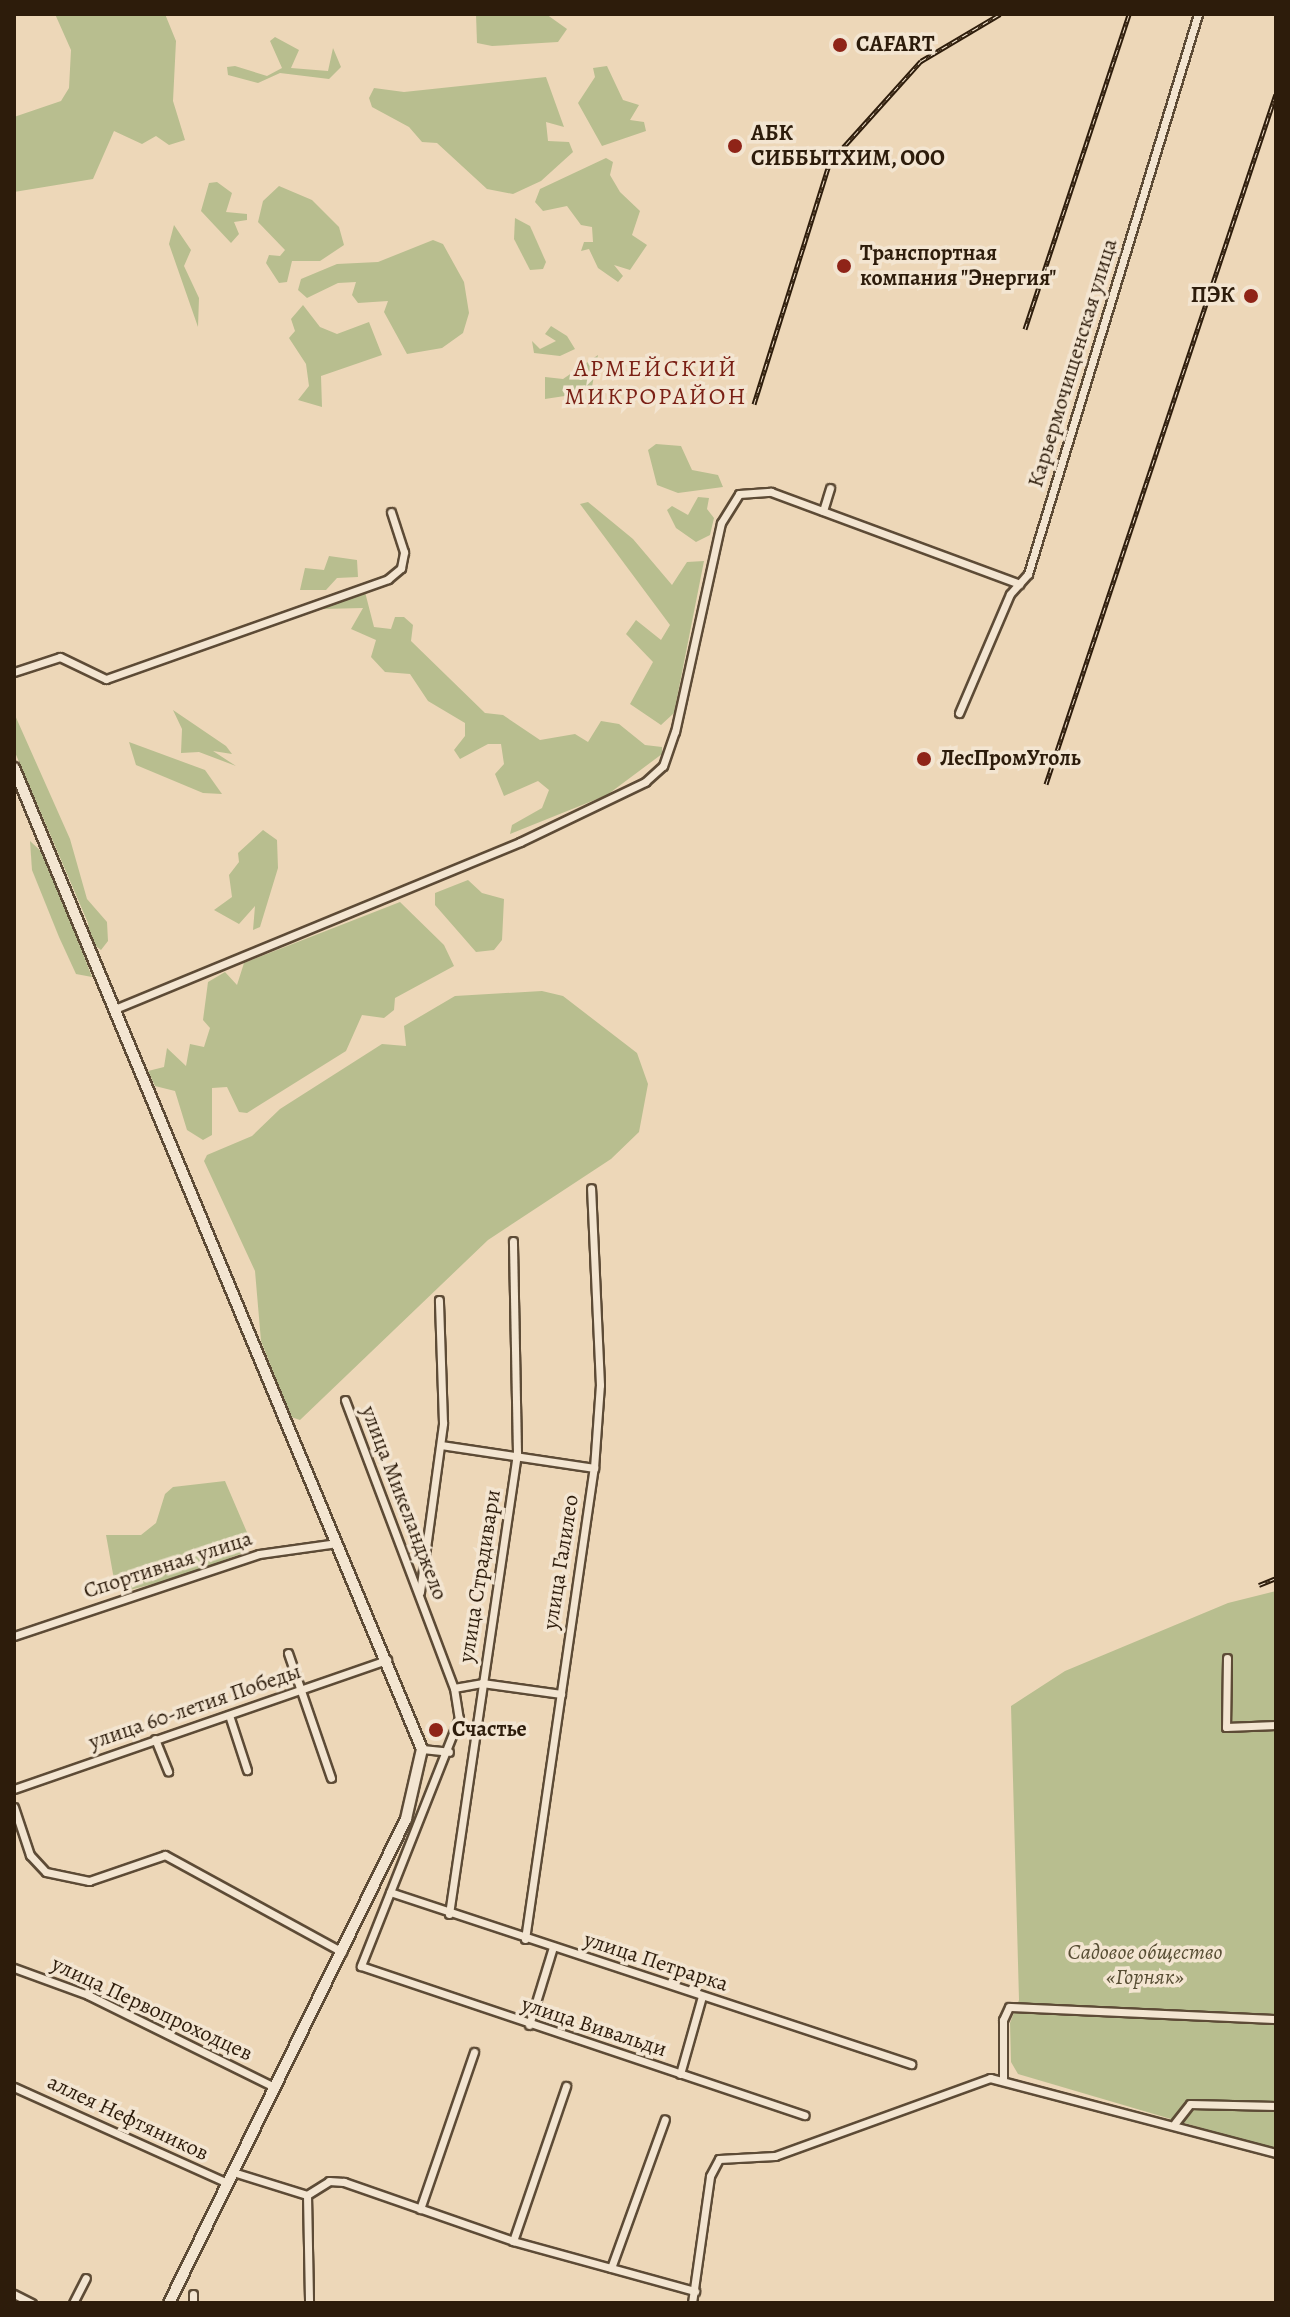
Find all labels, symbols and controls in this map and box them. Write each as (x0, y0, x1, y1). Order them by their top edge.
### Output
place label: CAFART (856, 32, 934, 58)
marker: CAFART (831, 36, 849, 54)
place label: АБК СИББЫТХИМ, ООО (751, 120, 945, 172)
marker: АБК СИББЫТХИМ, ООО (726, 137, 744, 155)
street label: Карьермочищенская улица (1023, 235, 1123, 491)
place label: Транспортная компания "Энергия" (860, 240, 1057, 292)
marker: Транспортная компания "Энергия" (835, 257, 853, 275)
place label: ПЭК (1191, 283, 1235, 309)
marker: ПЭК (1242, 287, 1260, 305)
district label: АРМЕЙСКИЙ МИКРОРАЙОН (565, 355, 747, 411)
place label: ЛесПромУголь (940, 746, 1081, 772)
marker: ЛесПромУголь (915, 750, 933, 768)
street label: улица Микеланджело (355, 1402, 453, 1604)
street label: улица Страдивари (453, 1488, 507, 1664)
street label: улица Галилео (537, 1493, 585, 1631)
street label: Спортивная улица (80, 1525, 256, 1605)
street label: улица 60-летия Победы (85, 1658, 305, 1756)
place label: Счастье (452, 1717, 527, 1743)
marker: Счастье (427, 1721, 445, 1739)
street label: улица Петрарка (581, 1926, 731, 1998)
park label: Садовое общество «Горняк» (1068, 1939, 1222, 1990)
street label: улица Первопроходцев (47, 1951, 257, 2067)
street label: улица Вивальди (518, 1991, 670, 2063)
street label: аллея Нефтяников (43, 2069, 213, 2167)

